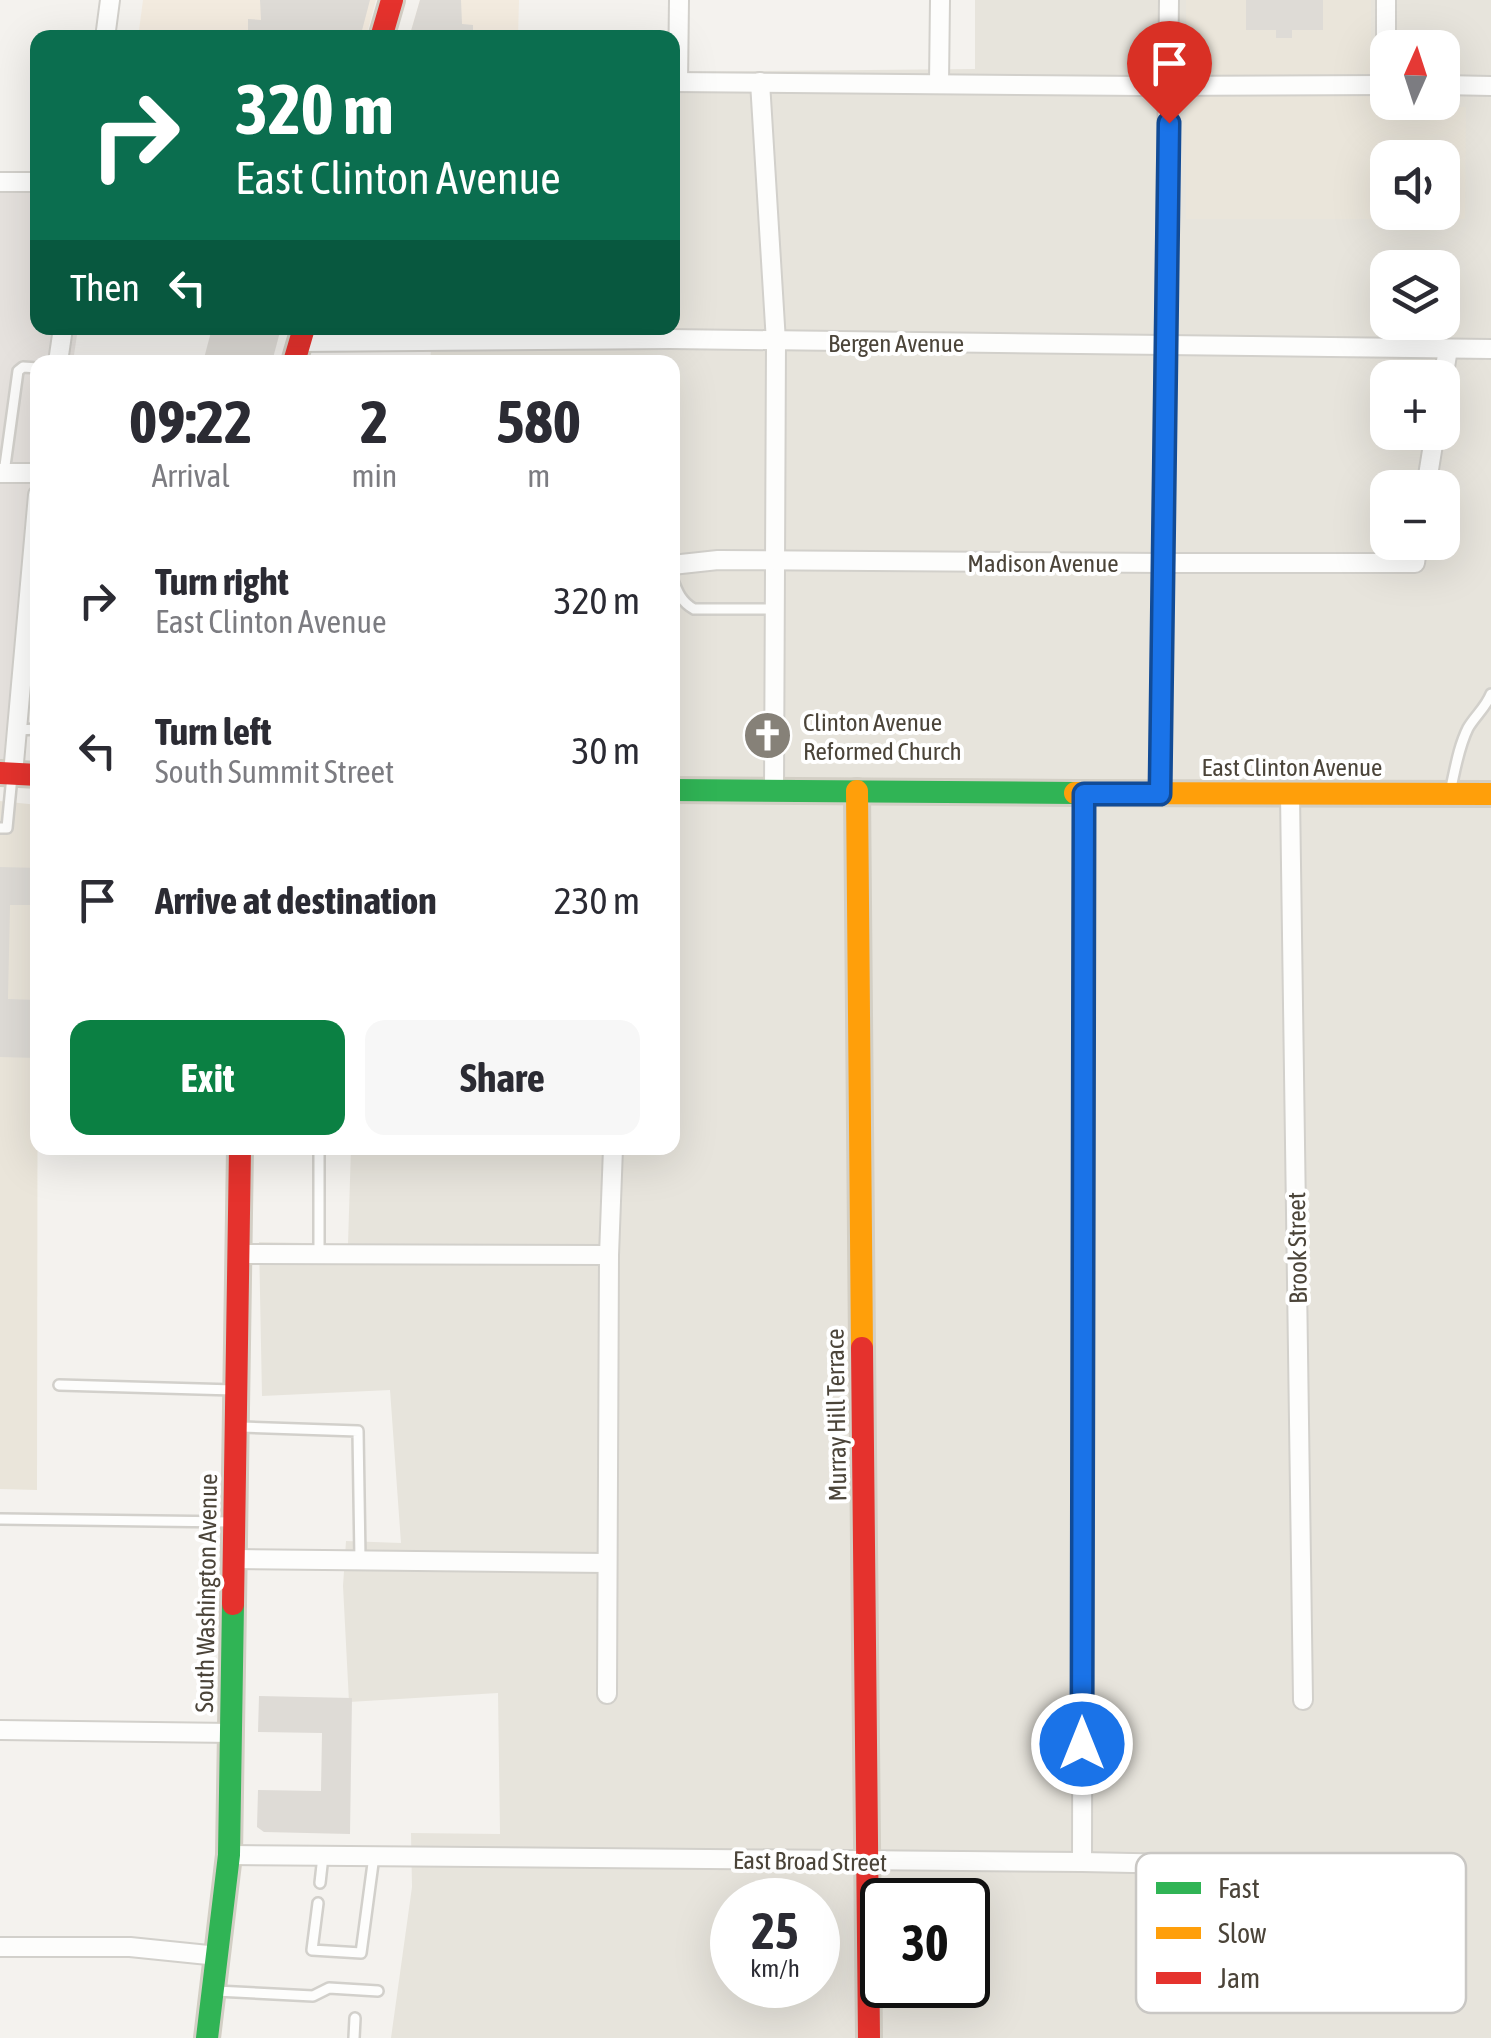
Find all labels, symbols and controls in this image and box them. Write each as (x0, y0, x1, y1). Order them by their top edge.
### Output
pin (1127, 21, 1212, 124)
north arrow (1370, 30, 1460, 120)
map controls (1370, 30, 1460, 560)
icon: arrive (1142, 36, 1197, 91)
text: 320 m (235, 69, 394, 149)
icon: right (70, 70, 200, 200)
button: sound (1370, 140, 1460, 230)
text: East Clinton Avenue (235, 152, 561, 204)
button: layers (1370, 250, 1460, 340)
icon: left (160, 260, 215, 315)
text: Then (70, 266, 140, 309)
street label: Bergen Avenue (828, 329, 964, 357)
button: + (1370, 360, 1460, 450)
text: 09:22 (129, 387, 252, 456)
text: 2 (360, 387, 389, 456)
text: 580 (496, 387, 581, 456)
text: Arrival (152, 457, 230, 494)
text: min (351, 457, 397, 494)
text: m (527, 457, 550, 494)
button: − (1370, 470, 1460, 560)
street label: Madison Avenue (967, 549, 1119, 577)
text: Turn right (155, 560, 289, 603)
icon: right (70, 573, 125, 628)
text: 320 m (554, 579, 640, 622)
text: East Clinton Avenue (155, 603, 387, 640)
place label: Clinton Avenue Reformed Church (803, 708, 962, 765)
text: Turn left (155, 710, 271, 753)
church icon: Clinton Avenue Reformed Church (742, 710, 794, 762)
icon: left (70, 723, 125, 778)
text: 30 m (572, 729, 640, 772)
text: South Summit Street (155, 753, 394, 790)
street label: East Clinton Avenue (1202, 753, 1382, 781)
icon: arrive (70, 873, 125, 928)
text: Arrive at destination (155, 879, 437, 922)
text: 230 m (554, 879, 640, 922)
button: Exit (70, 1020, 345, 1135)
button: Share (365, 1020, 640, 1135)
street label: Brook Street (1282, 1192, 1312, 1304)
street label: Murray Hill Terrace (820, 1328, 852, 1502)
street label: South Washington Avenue (190, 1473, 222, 1713)
position arrow (1030, 1692, 1134, 1796)
street label: East Broad Street (733, 1846, 887, 1876)
legend (1136, 1853, 1466, 2013)
text: Fast (1218, 1872, 1260, 1904)
speed limit sign: 30 (860, 1878, 990, 2008)
text: 25 (751, 1902, 798, 1960)
text: Slow (1218, 1917, 1267, 1949)
text: km/h (750, 1954, 800, 1982)
text: Jam (1218, 1962, 1260, 1994)

